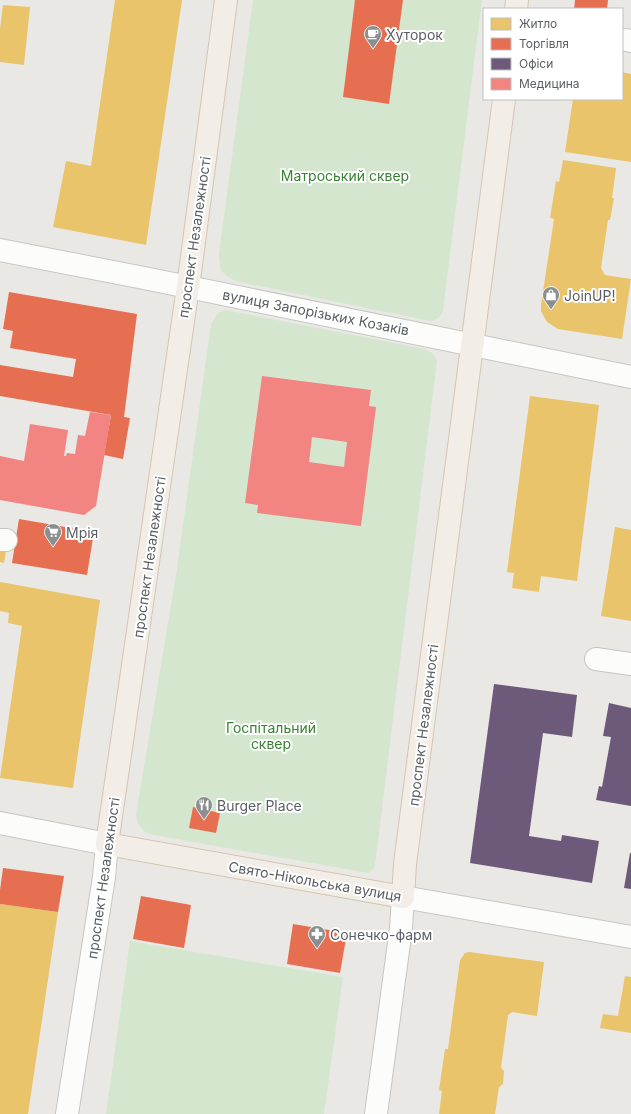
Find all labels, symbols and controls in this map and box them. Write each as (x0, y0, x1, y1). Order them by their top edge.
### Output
legend (483, 8, 623, 100)
text: Житло (519, 16, 557, 31)
cafe icon: Хуторок (363, 24, 383, 49)
place label: Хуторок (386, 26, 443, 43)
text: Торгівля (519, 36, 569, 51)
text: Офіси (519, 56, 553, 71)
text: Медицина (519, 76, 580, 91)
street label: проспект Незалежності (174, 155, 214, 319)
park label: Матроський сквер (281, 167, 409, 184)
shop icon: JoinUP! (541, 285, 561, 310)
street label: вулиця Запорізьких Козаків (221, 286, 411, 338)
place label: JoinUP! (564, 287, 615, 304)
street label: проспект Незалежності (129, 475, 169, 639)
supermarket icon: Мрія (43, 522, 63, 547)
place label: Мрія (66, 524, 98, 541)
street label: проспект Незалежності (405, 643, 441, 807)
park label: Госпітальний сквер (226, 719, 316, 752)
restaurant icon: Burger Place (194, 795, 214, 820)
street label: проспект Незалежності (83, 796, 123, 960)
place label: Burger Place (217, 797, 302, 814)
street label: Свято-Нікольська вулиця (227, 857, 403, 905)
pharmacy icon: Сонечко-фарм (307, 924, 327, 949)
place label: Сонечко-фарм (330, 926, 432, 943)

